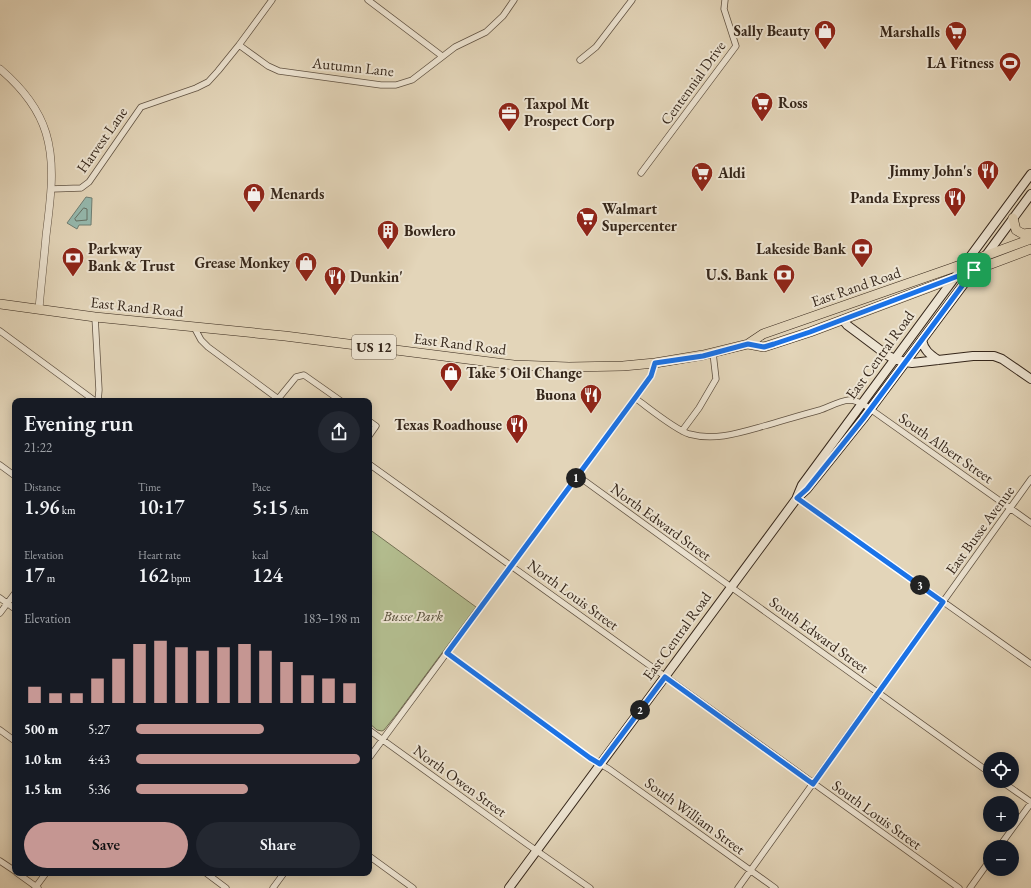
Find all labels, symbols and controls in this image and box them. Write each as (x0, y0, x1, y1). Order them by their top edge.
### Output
shop icon: Sally Beauty (812, 18, 838, 51)
supermarket icon: Marshalls (943, 19, 969, 52)
place label: Sally Beauty (734, 21, 811, 40)
place label: Marshalls (879, 22, 940, 41)
street label: Centennial Drive (656, 37, 729, 128)
sports icon: LA Fitness (997, 50, 1023, 83)
street label: Autumn Lane (310, 53, 395, 80)
place label: LA Fitness (927, 53, 994, 72)
supermarket icon: Ross (749, 90, 775, 123)
place label: Ross (778, 93, 808, 112)
place label: Taxpol Mt Prospect Corp (524, 94, 615, 130)
office icon: Taxpol Mt Prospect Corp (496, 100, 522, 133)
street label: Harvest Lane (72, 103, 131, 176)
restaurant icon: Jimmy John's (975, 158, 1001, 191)
supermarket icon: Aldi (689, 160, 715, 193)
place label: Jimmy John's (887, 161, 972, 180)
place label: Aldi (717, 163, 746, 182)
shop icon: Menards (241, 181, 267, 214)
place label: Menards (270, 184, 325, 203)
restaurant icon: Panda Express (942, 185, 968, 218)
place label: Panda Express (850, 188, 940, 207)
place label: Walmart Supercenter (602, 199, 678, 235)
supermarket icon: Walmart Supercenter (574, 205, 600, 238)
building icon: Bowlero (375, 218, 401, 251)
place label: Bowlero (404, 221, 456, 240)
bank icon: Lakeside Bank (849, 236, 875, 269)
place label: Parkway Bank & Trust (88, 239, 175, 275)
place label: Lakeside Bank (756, 239, 847, 258)
bank icon: Parkway Bank & Trust (60, 245, 86, 278)
shop icon: Grease Monkey (293, 250, 319, 283)
place label: Grease Monkey (194, 253, 291, 272)
pin (957, 253, 991, 287)
icon: arrive (963, 259, 985, 281)
bank icon: U.S. Bank (771, 262, 797, 295)
street label: East Rand Road (809, 262, 903, 311)
restaurant icon: Dunkin' (322, 264, 348, 297)
place label: U.S. Bank (706, 265, 769, 284)
place label: Dunkin' (350, 267, 403, 286)
street label: East Rand Road (90, 292, 185, 321)
street label: East Central Road (841, 306, 918, 403)
street label: East Rand Road (413, 328, 508, 359)
road number: US 12 (352, 335, 396, 359)
shop icon: Take 5 Oil Change (438, 360, 464, 393)
place label: Take 5 Oil Change (466, 363, 582, 382)
restaurant icon: Buona (578, 382, 604, 415)
place label: Buona (536, 385, 576, 404)
street label: South Albert Street (895, 408, 997, 487)
text: Evening run (24, 409, 133, 438)
button: share (318, 411, 360, 453)
restaurant icon: Texas Roadhouse (504, 412, 530, 445)
place label: Texas Roadhouse (394, 415, 502, 434)
text: 21:22 (24, 439, 52, 456)
pin: 1 (566, 468, 586, 488)
text: 1 (573, 471, 579, 485)
street label: North Edward Street (607, 479, 716, 565)
text: Distance (24, 480, 61, 494)
text: Time (138, 480, 161, 494)
text: Pace (252, 480, 270, 494)
street label: East Busse Avenue (941, 482, 1018, 578)
text: 1.96 (24, 494, 60, 520)
text: 10:17 (138, 494, 184, 520)
text: 5:15 (252, 494, 288, 520)
text: km (60, 503, 76, 517)
text: /km (288, 503, 309, 517)
text: Elevation (24, 548, 64, 562)
text: Heart rate (138, 548, 181, 562)
text: kcal (252, 548, 269, 562)
street label: North Louis Street (524, 555, 623, 634)
text: 17 (24, 562, 45, 588)
text: 162 (138, 562, 169, 588)
text: 124 (252, 562, 283, 588)
text: m (45, 571, 55, 585)
text: bpm (169, 571, 191, 585)
pin: 3 (910, 575, 930, 595)
text: 3 (917, 578, 923, 592)
street label: East Central Road (638, 587, 715, 684)
street label: South Edward Street (766, 592, 873, 677)
park label: Busse Park (382, 606, 443, 625)
text: Elevation (24, 610, 71, 627)
text: 183–198 m (303, 610, 360, 627)
pin: 2 (630, 700, 650, 720)
text: 2 (637, 703, 643, 717)
text: 500 m (24, 721, 58, 738)
text: 5:27 (88, 721, 110, 738)
street label: North Owen Street (410, 740, 511, 821)
text: 1.0 km (24, 751, 62, 768)
text: 4:43 (88, 751, 110, 768)
map controls (983, 752, 1019, 876)
button: locate (983, 752, 1019, 788)
street label: South William Street (641, 773, 749, 859)
street label: South Louis Street (829, 776, 926, 854)
text: 1.5 km (24, 781, 62, 798)
text: 5:36 (88, 781, 110, 798)
button: + (983, 796, 1019, 832)
button: Save (24, 822, 188, 868)
button: Share (196, 822, 360, 868)
button: − (983, 840, 1019, 876)

